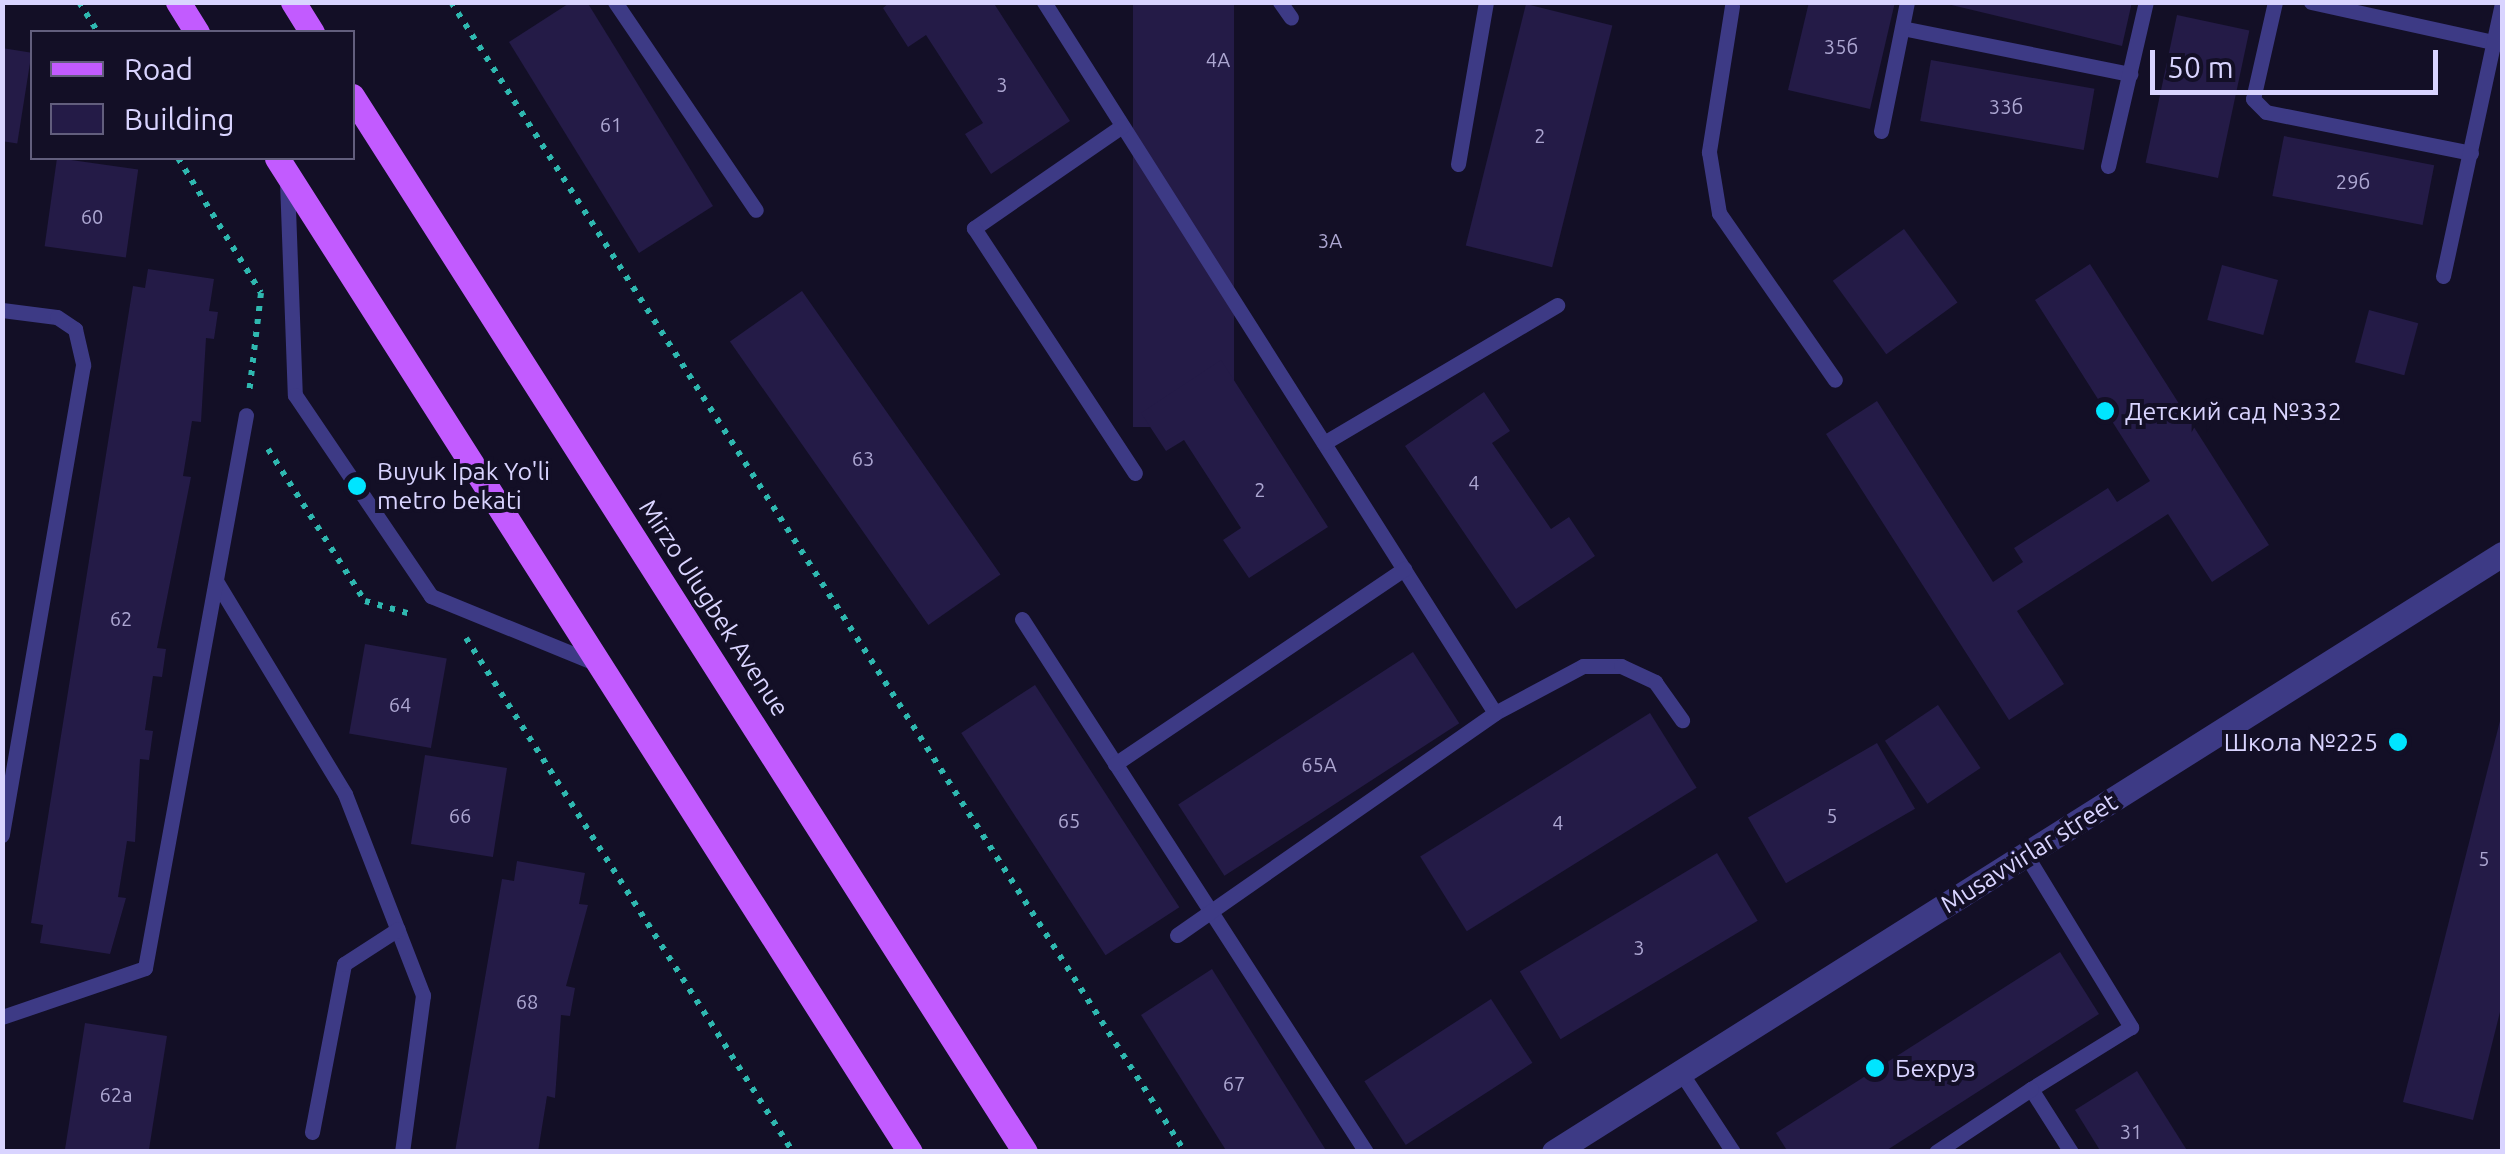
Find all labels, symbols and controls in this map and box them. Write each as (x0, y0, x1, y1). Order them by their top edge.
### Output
legend (30, 30, 355, 160)
scale bar (2155, 30, 2442, 92)
house number: 35б (1824, 34, 1858, 58)
house number: 4А (1206, 47, 1230, 71)
text: 50 m (2167, 50, 2234, 84)
text: Road (124, 52, 193, 86)
house number: 3 (996, 72, 1008, 96)
house number: 33б (1989, 94, 2023, 118)
text: Building (124, 102, 235, 136)
house number: 61 (600, 112, 622, 136)
house number: 2 (1534, 123, 1546, 147)
house number: 29б (2336, 169, 2370, 193)
house number: 60 (81, 204, 103, 228)
house number: 3А (1318, 228, 1342, 252)
place label: Детский сад №332 (2125, 396, 2342, 426)
marker: Детский сад №332 (2094, 400, 2116, 422)
house number: 63 (852, 446, 874, 470)
place label: Buyuk Ipak Yo'li metro bekati (377, 457, 550, 516)
house number: 4 (1468, 470, 1480, 494)
marker: Buyuk Ipak Yo'li metro bekati (346, 475, 368, 497)
house number: 2 (1254, 477, 1266, 501)
street label: Mirzo Ulugbek Avenue (633, 494, 795, 722)
house number: 62 (110, 606, 132, 630)
house number: 64 (389, 692, 411, 716)
place label: Школа №225 (2224, 727, 2378, 757)
marker: Школа №225 (2387, 731, 2409, 753)
house number: 65А (1301, 752, 1337, 776)
street label: Musavvirlar street (1935, 787, 2123, 919)
house number: 66 (449, 803, 471, 827)
house number: 5 (1826, 803, 1838, 827)
house number: 65 (1058, 808, 1080, 832)
house number: 4 (1552, 810, 1564, 834)
house number: 5 (2478, 846, 2490, 870)
house number: 3 (1633, 935, 1645, 959)
house number: 68 (516, 989, 538, 1013)
place label: Бехруз (1895, 1053, 1975, 1083)
marker: Бехруз (1864, 1057, 1886, 1079)
house number: 67 (1223, 1071, 1245, 1095)
house number: 62а (100, 1082, 132, 1106)
house number: 31 (2120, 1119, 2142, 1143)

